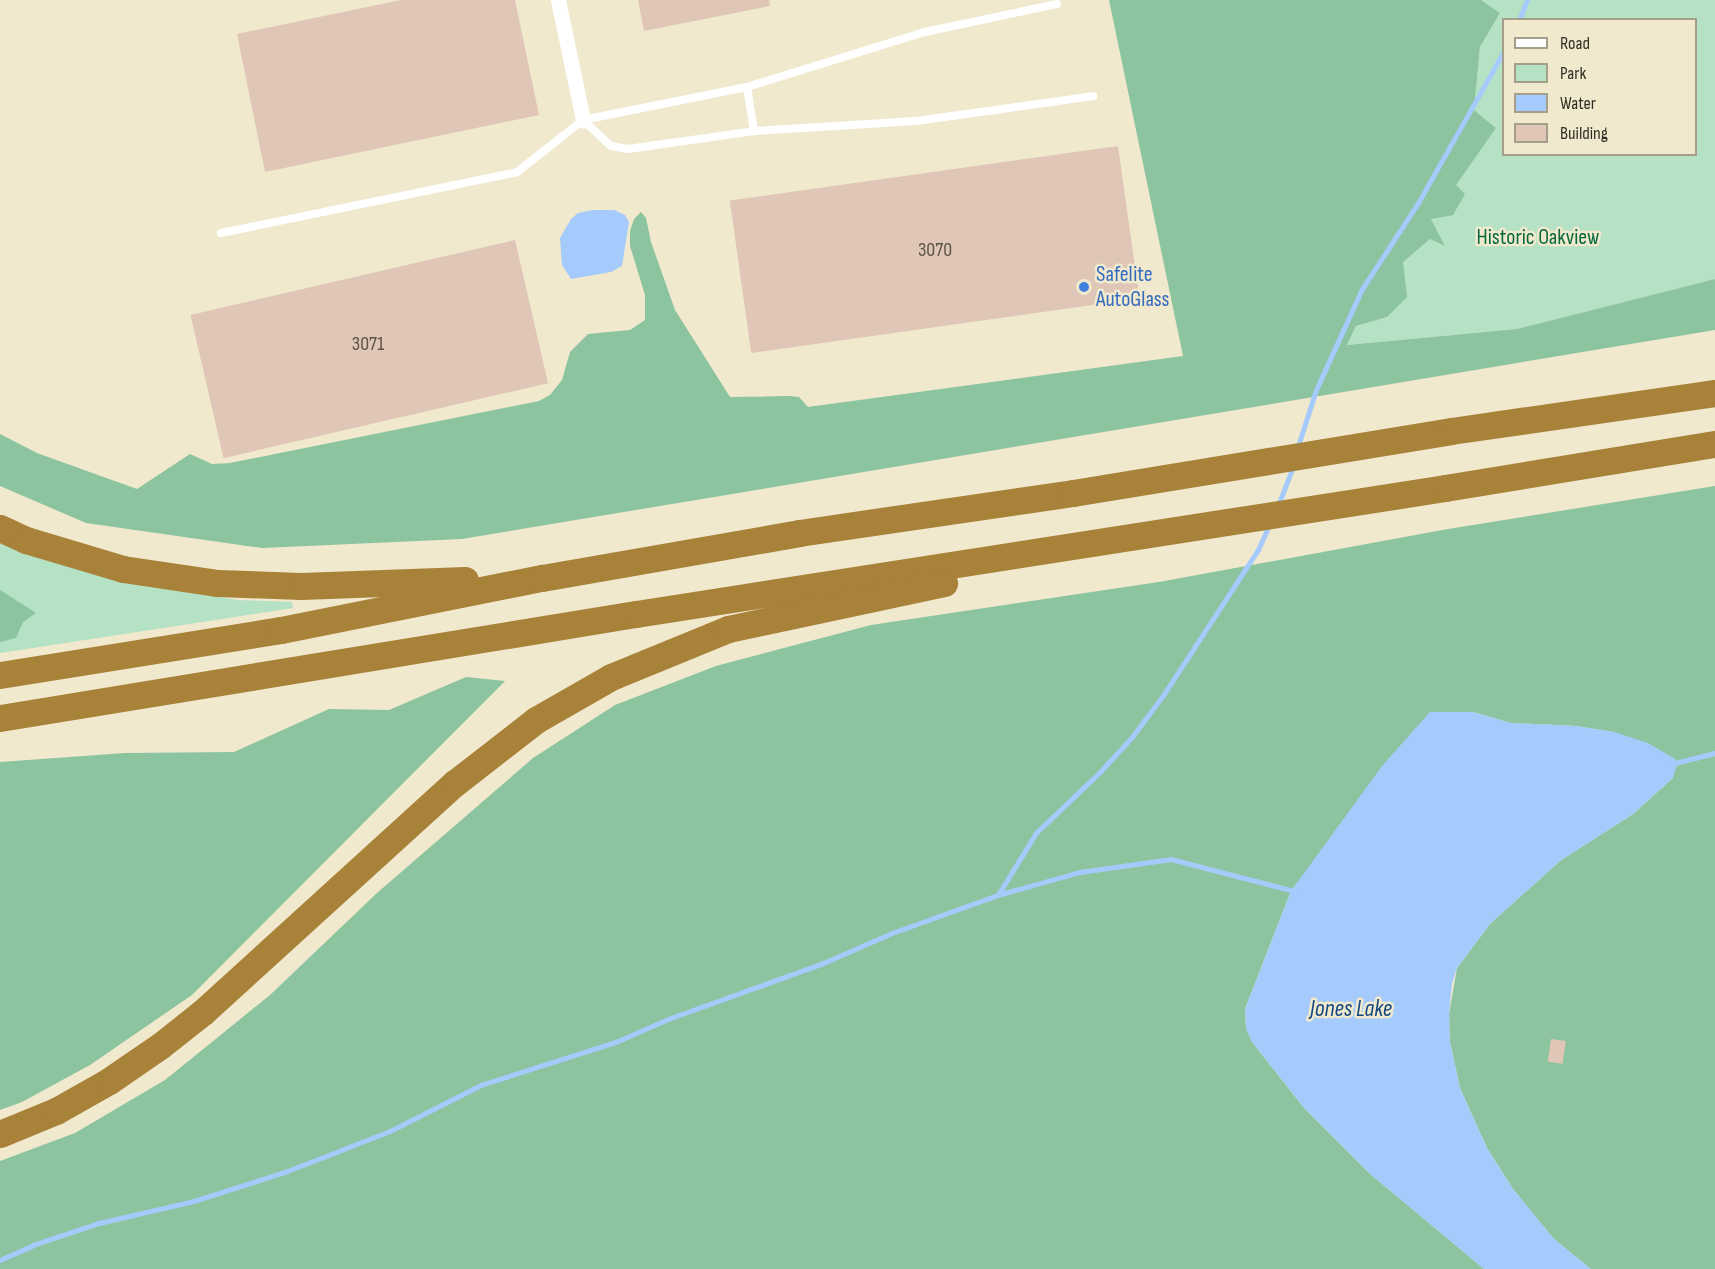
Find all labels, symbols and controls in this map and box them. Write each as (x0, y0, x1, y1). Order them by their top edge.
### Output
legend (1502, 18, 1697, 156)
text: Road (1560, 33, 1590, 54)
text: Park (1560, 63, 1586, 84)
text: Water (1560, 93, 1596, 114)
text: Building (1560, 123, 1608, 144)
park label: Historic Oakview (1477, 225, 1599, 251)
house number: 3070 (918, 238, 952, 262)
place label: Safelite AutoGlass (1096, 261, 1169, 312)
marker: Safelite AutoGlass (1077, 280, 1091, 294)
house number: 3071 (352, 332, 384, 356)
water label: Jones Lake (1310, 995, 1392, 1023)

